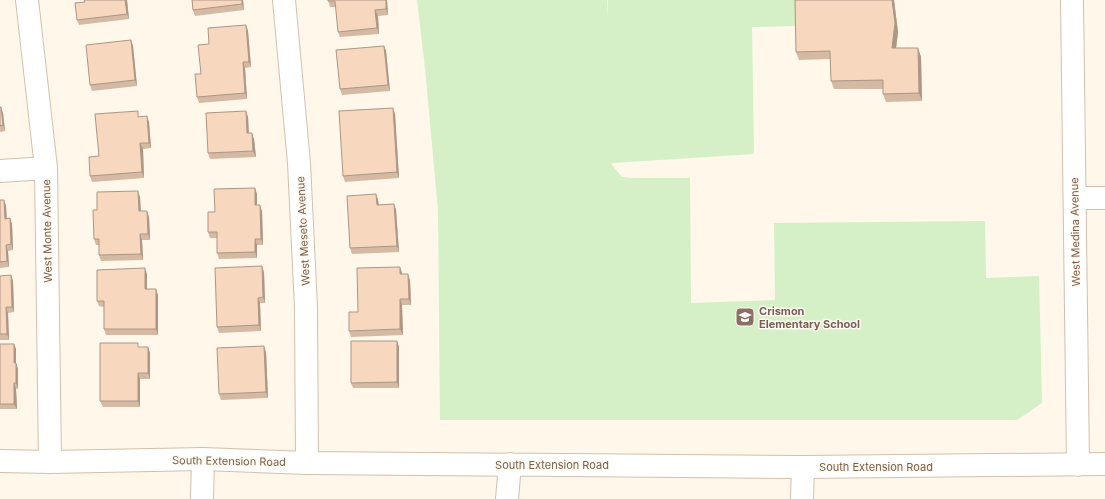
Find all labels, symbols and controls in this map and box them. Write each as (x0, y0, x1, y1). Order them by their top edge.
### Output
street label: West Meseto Avenue (293, 176, 313, 286)
street label: West Medina Avenue (1067, 177, 1083, 287)
street label: West Monte Avenue (39, 179, 55, 283)
place label: Crismon Elementary School (759, 304, 860, 331)
school or university icon: Crismon Elementary School (734, 306, 756, 328)
street label: South Extension Road (172, 453, 286, 469)
street label: South Extension Road (495, 458, 609, 472)
street label: South Extension Road (819, 460, 933, 474)

